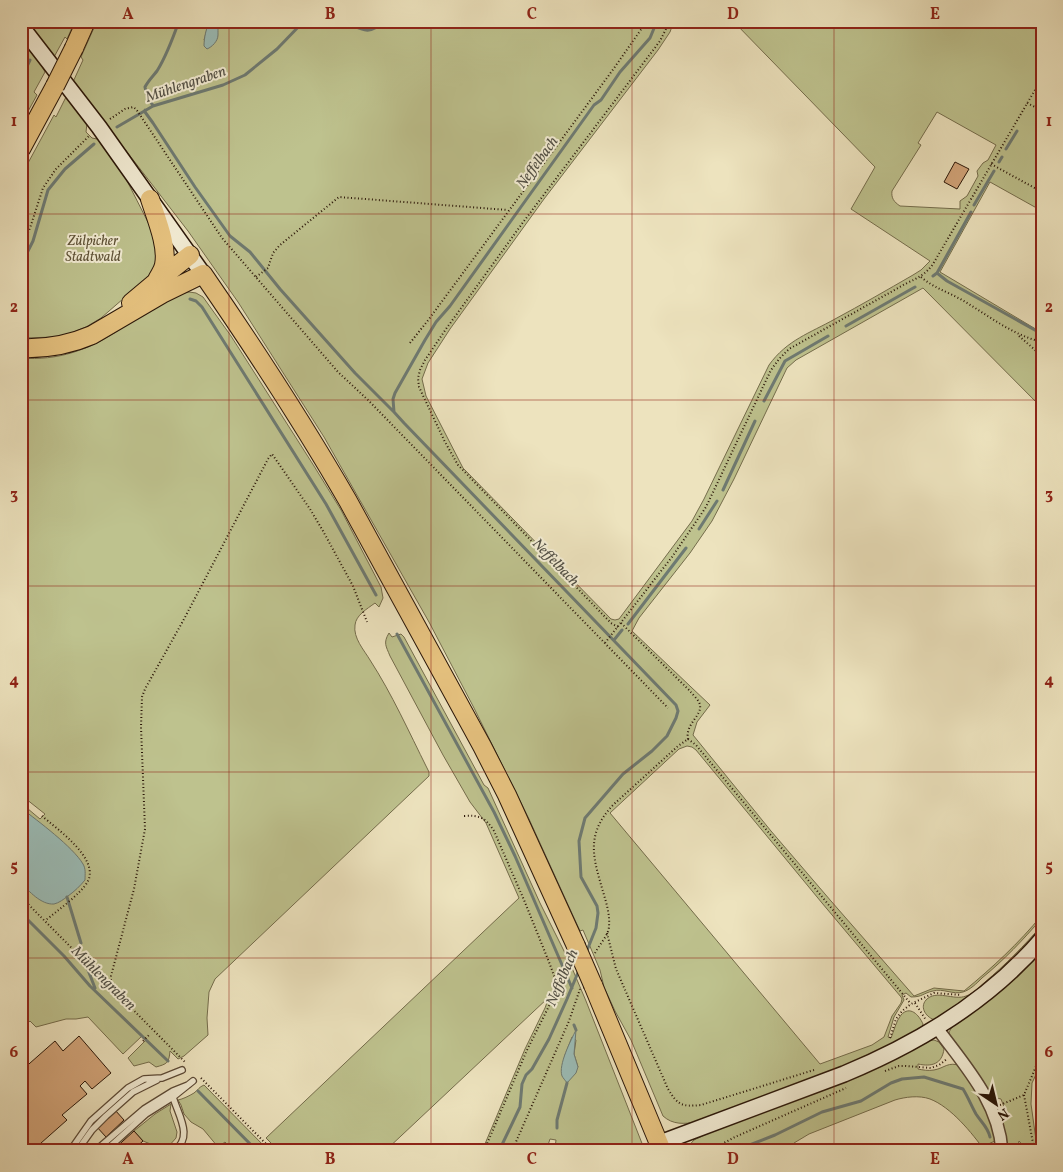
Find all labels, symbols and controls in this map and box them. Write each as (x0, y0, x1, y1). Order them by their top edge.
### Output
text: A (122, 4, 134, 26)
text: B (325, 4, 336, 26)
text: C (527, 4, 537, 26)
text: D (727, 4, 739, 26)
text: E (930, 4, 940, 26)
water label: Mühlengraben (142, 61, 229, 109)
text: 1 (11, 111, 17, 133)
text: 1 (1046, 111, 1052, 133)
water label: Neffelbach (512, 133, 564, 193)
park label: Zülpicher Stadtwald (65, 232, 121, 267)
text: 2 (10, 297, 18, 319)
text: 2 (1045, 297, 1053, 319)
text: 3 (10, 484, 18, 506)
text: 3 (1045, 484, 1053, 506)
water label: Neffelbach (527, 534, 583, 592)
text: 4 (9, 670, 19, 692)
text: 4 (1044, 670, 1054, 692)
text: 5 (10, 856, 18, 878)
text: 5 (1045, 856, 1053, 878)
water label: Mühlengraben (65, 941, 140, 1016)
water label: Neffelbach (542, 946, 584, 1010)
text: 6 (10, 1042, 19, 1064)
text: 6 (1045, 1042, 1054, 1064)
north arrow (970, 1080, 1020, 1130)
text: N (993, 1103, 1012, 1124)
text: A (122, 1149, 134, 1171)
text: B (325, 1149, 336, 1171)
text: C (527, 1149, 537, 1171)
text: D (727, 1149, 739, 1171)
text: E (930, 1149, 940, 1171)

